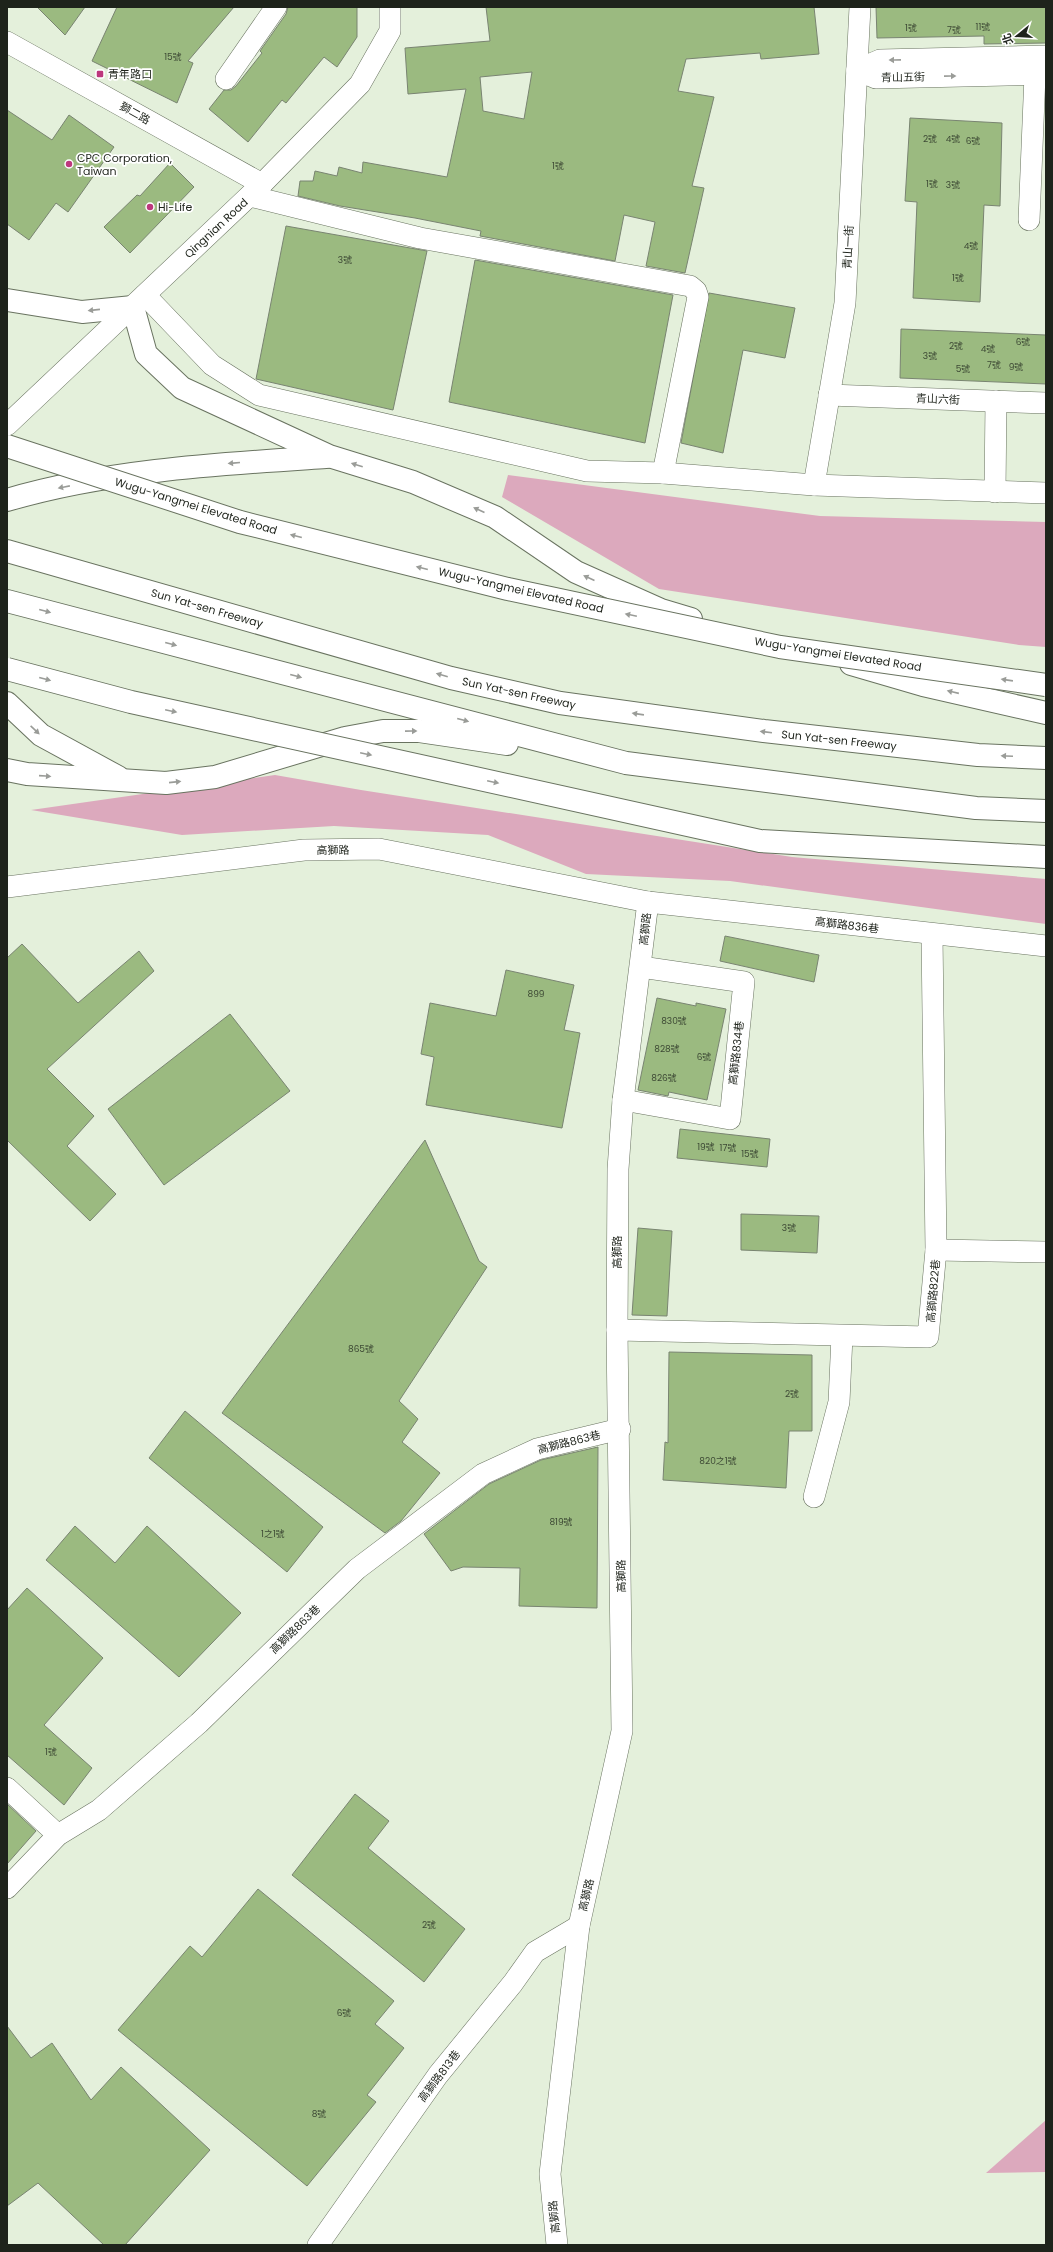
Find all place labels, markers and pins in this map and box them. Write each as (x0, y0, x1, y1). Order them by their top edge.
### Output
place label: 青年路口 (108, 66, 152, 82)
marker: 青年路口 (95, 69, 105, 79)
place label: CPC Corporation, Taiwan (77, 150, 172, 179)
marker: CPC Corporation, Taiwan (64, 159, 74, 169)
place label: Hi-Life (158, 199, 192, 215)
marker: Hi-Life (145, 202, 155, 212)

